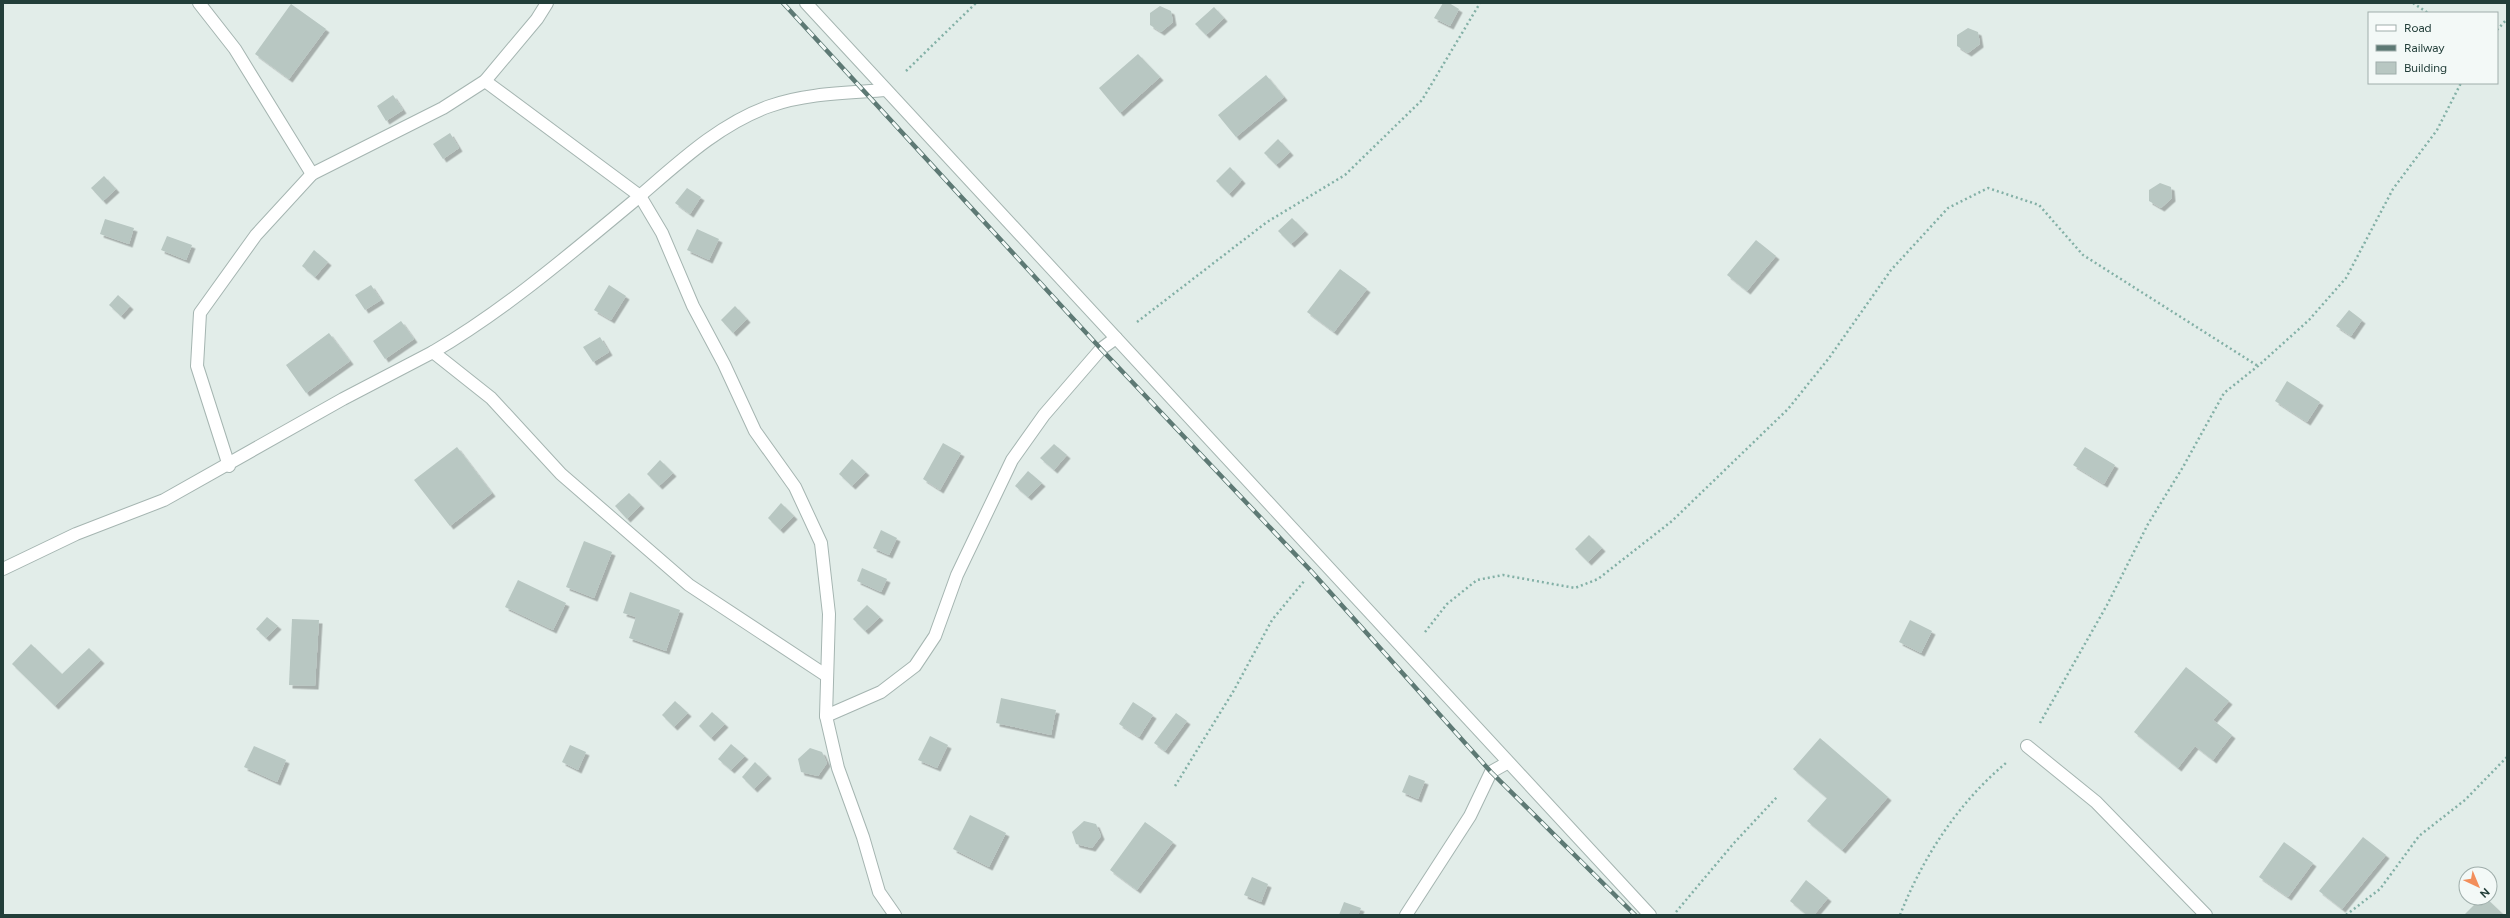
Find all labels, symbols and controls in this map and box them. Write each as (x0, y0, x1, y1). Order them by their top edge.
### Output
legend (2368, 12, 2498, 84)
text: Road (2404, 21, 2432, 35)
text: Railway (2404, 41, 2445, 55)
text: Building (2404, 61, 2447, 75)
north arrow (2458, 866, 2498, 906)
text: N (2477, 885, 2492, 900)

